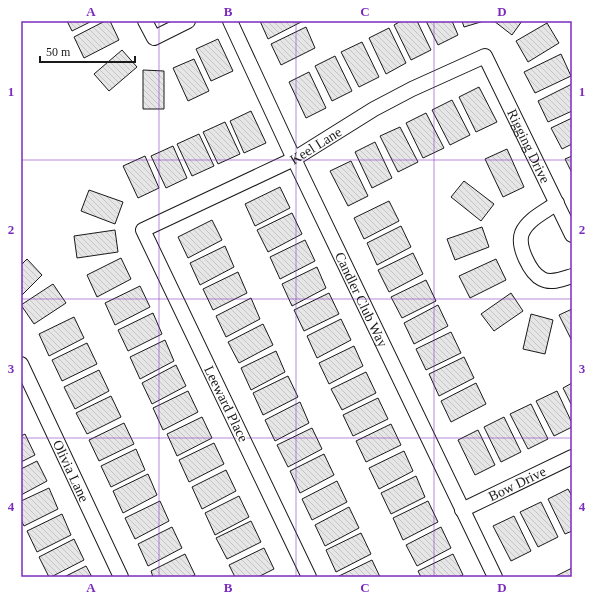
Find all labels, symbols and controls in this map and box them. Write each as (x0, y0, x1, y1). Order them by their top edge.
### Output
text: A (86, 4, 96, 19)
text: B (224, 4, 233, 19)
text: C (360, 4, 370, 19)
text: D (497, 4, 507, 19)
scale bar (40, 38, 135, 64)
text: 50 m (46, 45, 71, 59)
text: 1 (8, 84, 14, 99)
text: 1 (579, 84, 585, 99)
street label: Rigging Drive (504, 107, 553, 186)
street label: Keel Lane (287, 124, 344, 167)
text: 2 (8, 222, 14, 237)
text: 2 (579, 222, 585, 237)
street label: Candler Club Way (332, 250, 391, 349)
text: 3 (8, 361, 15, 376)
text: 3 (579, 361, 586, 376)
street label: Leeward Place (201, 364, 251, 444)
street label: Olivia Lane (50, 438, 92, 504)
street label: Bow Drive (486, 463, 548, 504)
text: 4 (8, 499, 15, 514)
text: 4 (579, 499, 586, 514)
text: A (86, 580, 96, 595)
text: B (224, 580, 233, 595)
text: C (360, 580, 370, 595)
text: D (497, 580, 507, 595)

